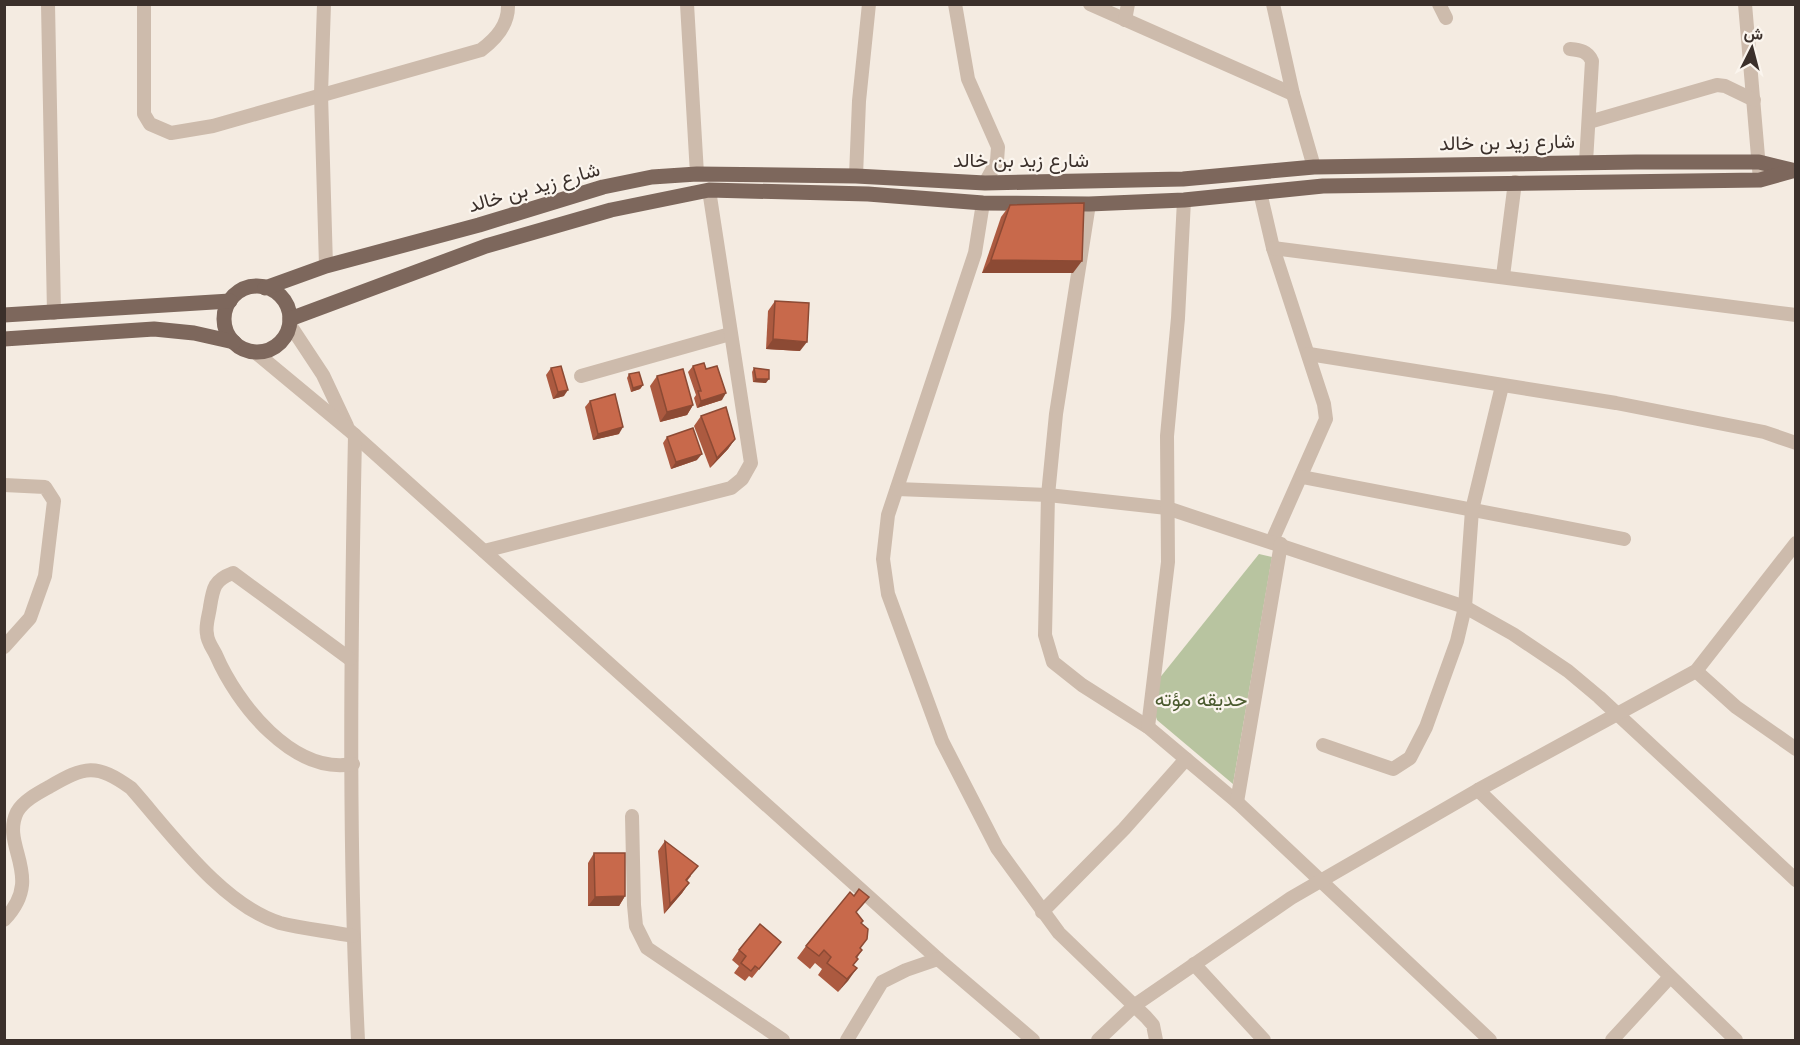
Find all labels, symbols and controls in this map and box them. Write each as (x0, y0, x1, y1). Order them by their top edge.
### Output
north arrow (1722, 18, 1782, 78)
text: ش (1743, 24, 1764, 44)
street label: شارع زيد بن خالد (1439, 130, 1575, 157)
street label: شارع زيد بن خالد (953, 149, 1089, 174)
street label: شارع زيد بن خالد (466, 158, 603, 219)
park label: حديقه مؤته (1155, 688, 1247, 712)

